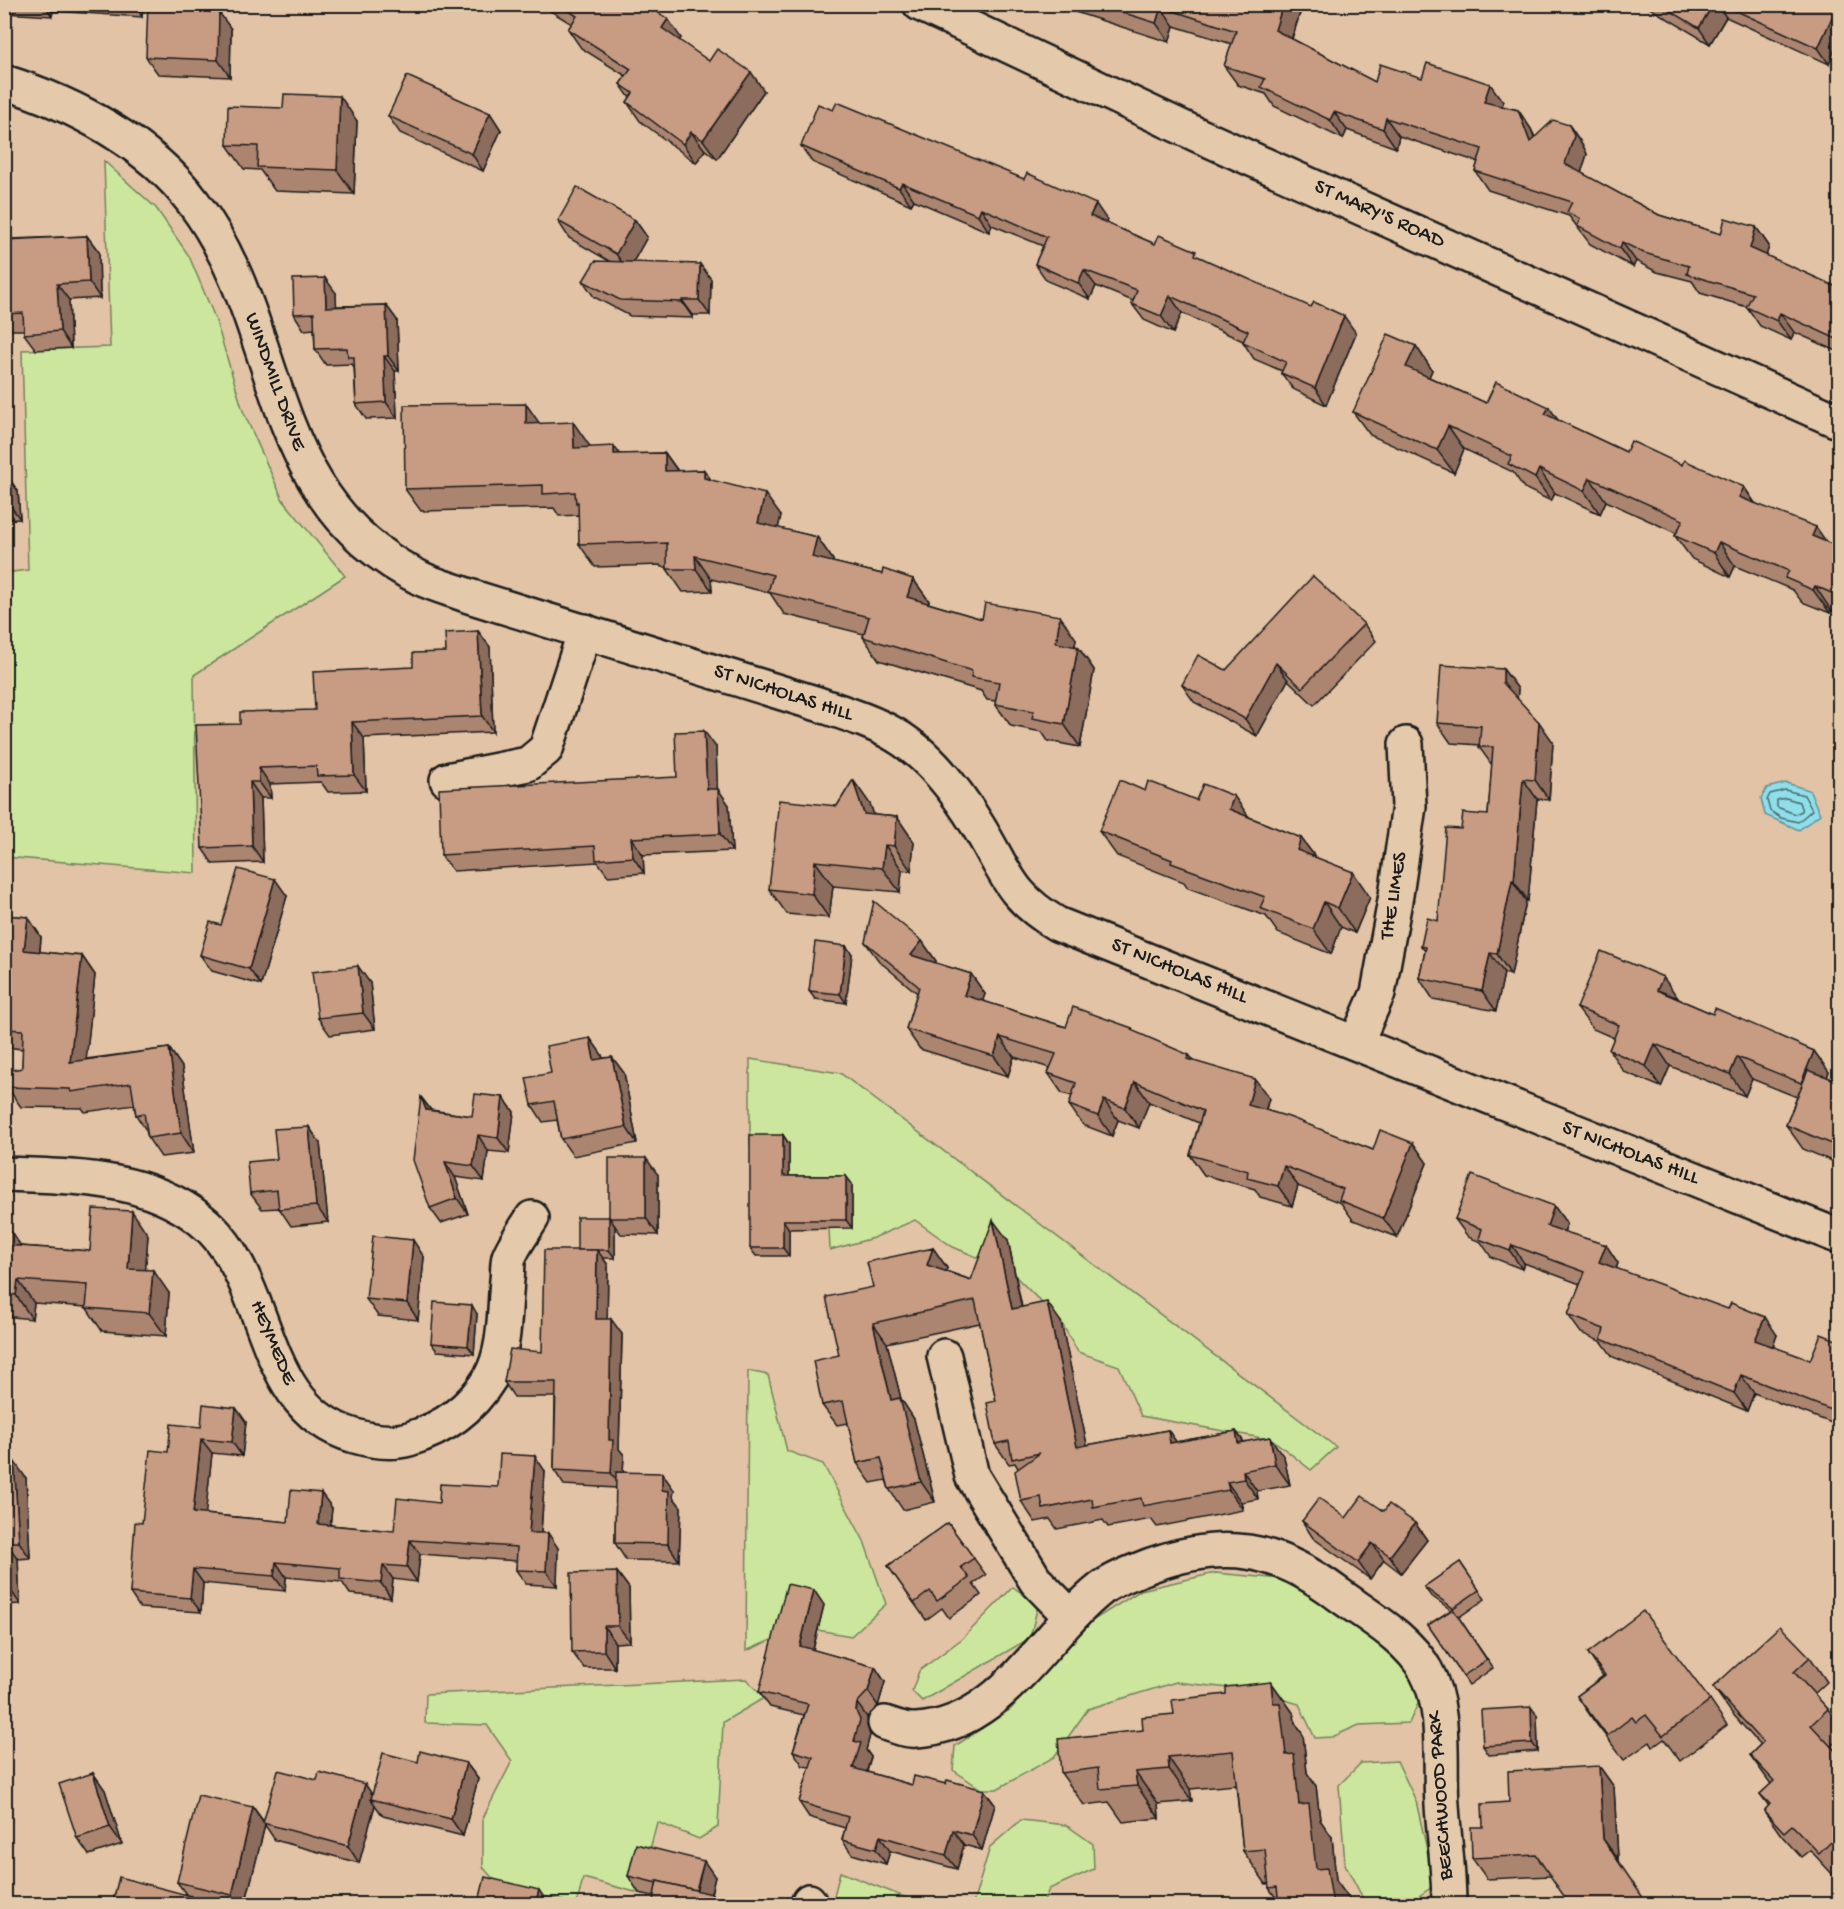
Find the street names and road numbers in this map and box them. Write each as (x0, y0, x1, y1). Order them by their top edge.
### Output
street label: ST MARY'S ROAD (1310, 175, 1448, 255)
street label: WINDMILL DRIVE (237, 310, 311, 455)
street label: ST NICHOLAS HILL (710, 660, 857, 729)
street label: THE LIMES (1376, 850, 1414, 943)
street label: ST NICHOLAS HILL (1107, 933, 1252, 1011)
street label: ST NICHOLAS HILL (1558, 1116, 1703, 1192)
street label: HEYMEDE (243, 1297, 301, 1390)
street label: BEECHWOOD PARK (1423, 1709, 1460, 1882)

